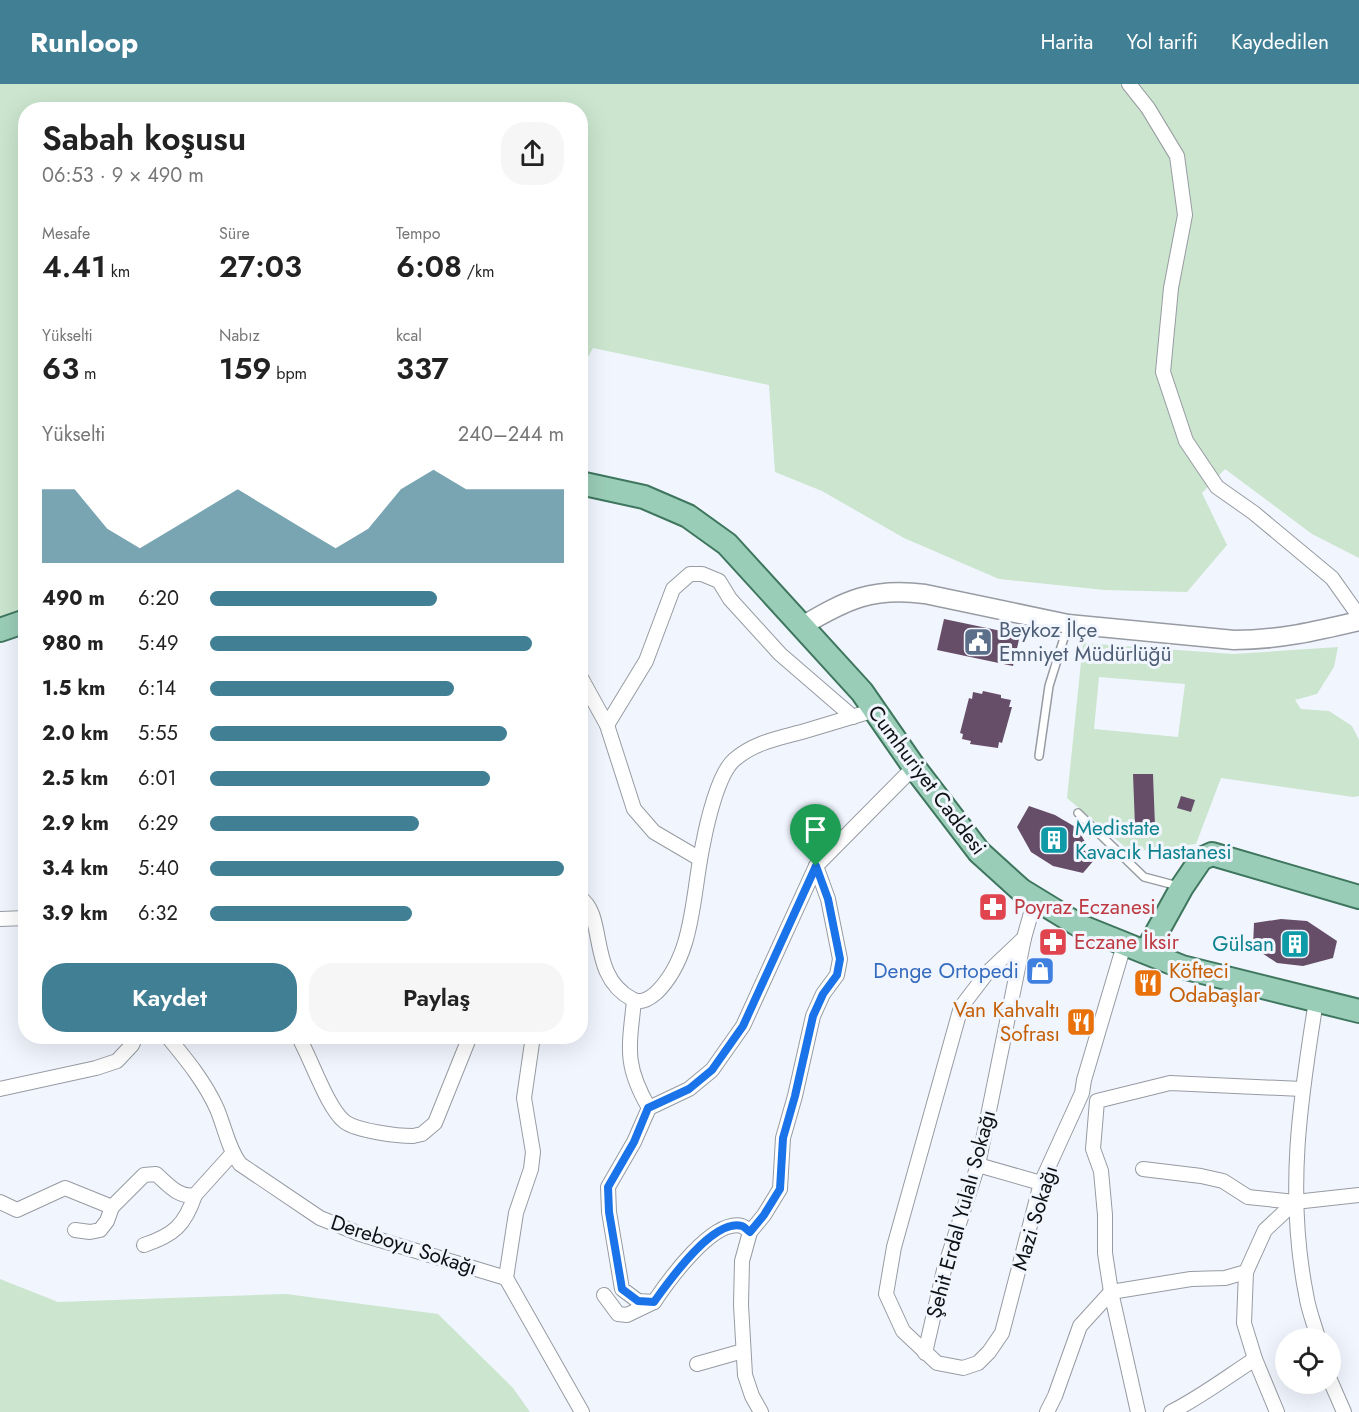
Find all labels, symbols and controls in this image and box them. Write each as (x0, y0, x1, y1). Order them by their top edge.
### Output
text: Runloop (30, 22, 138, 63)
text: Harita (1041, 27, 1093, 57)
text: Yol tarifi (1126, 27, 1198, 57)
text: Kaydedilen (1231, 27, 1329, 57)
text: Sabah koşusu (42, 115, 246, 162)
button: share (501, 122, 564, 185)
text: 06:53 · 9 × 490 m (42, 161, 204, 190)
text: Mesafe (42, 222, 90, 245)
text: Süre (219, 222, 250, 245)
text: Tempo (396, 222, 440, 245)
text: 4.41 (42, 245, 106, 288)
text: 27:03 (219, 245, 302, 288)
text: 6:08 (396, 245, 462, 288)
text: km (106, 260, 130, 283)
text: /km (462, 260, 495, 283)
text: Yükselti (42, 324, 93, 347)
text: Nabız (219, 324, 260, 347)
text: kcal (396, 324, 422, 347)
text: 63 (42, 347, 79, 390)
text: 159 (219, 347, 272, 390)
text: 337 (396, 347, 449, 390)
text: m (79, 362, 96, 385)
text: bpm (272, 362, 307, 385)
text: Yükselti (42, 420, 105, 449)
text: 240–244 m (458, 420, 564, 449)
text: 490 m (42, 584, 105, 613)
text: 6:20 (138, 584, 179, 613)
place label: Beykoz İlçe Emniyet Müdürlüğü (999, 615, 1172, 669)
public building icon: Beykoz İlçe Emniyet Müdürlüğü (962, 626, 994, 658)
text: 980 m (42, 629, 104, 658)
text: 5:49 (138, 629, 178, 658)
text: 1.5 km (42, 674, 105, 703)
text: 6:14 (138, 674, 176, 703)
street label: Cumhuriyet Caddesi (861, 699, 993, 861)
text: 2.0 km (42, 719, 109, 748)
text: 5:55 (138, 719, 178, 748)
text: 2.5 km (42, 764, 108, 793)
text: 6:01 (138, 764, 177, 793)
pin (790, 804, 841, 866)
text: 2.9 km (42, 809, 109, 838)
text: 6:29 (138, 809, 178, 838)
icon: arrive (799, 813, 832, 846)
place label: Medistate Kavacık Hastanesi (1075, 813, 1232, 867)
building icon: Medistate Kavacık Hastanesi (1038, 824, 1070, 856)
text: 3.4 km (42, 854, 108, 883)
text: 5:40 (138, 854, 179, 883)
pharmacy icon: Poyraz Eczanesi (977, 891, 1009, 923)
place label: Poyraz Eczanesi (1014, 892, 1156, 922)
text: 3.9 km (42, 899, 108, 928)
text: 6:32 (138, 899, 178, 928)
pharmacy icon: Eczane İksir (1037, 926, 1069, 958)
place label: Eczane İksir (1074, 927, 1180, 957)
building icon: Gülsan (1279, 928, 1311, 960)
place label: Gülsan (1212, 929, 1274, 959)
shop icon: Denge Ortopedi (1024, 955, 1056, 987)
place label: Denge Ortopedi (873, 956, 1019, 986)
place label: Köfteci Odabaşlar (1169, 956, 1261, 1010)
button: Kaydet (42, 963, 297, 1032)
button: Paylaş (309, 963, 564, 1032)
restaurant icon: Köfteci Odabaşlar (1132, 967, 1164, 999)
place label: Van Kahvaltı Sofrası (953, 995, 1060, 1049)
restaurant icon: Van Kahvaltı Sofrası (1065, 1006, 1097, 1038)
street label: Şehit Erdal Yulalı Sokağı (919, 1107, 1003, 1321)
street label: Mazi Sokağı (1005, 1162, 1065, 1274)
street label: Dereboyu Sokağı (327, 1207, 481, 1283)
map controls (1275, 1328, 1341, 1394)
button: locate (1275, 1328, 1341, 1394)

